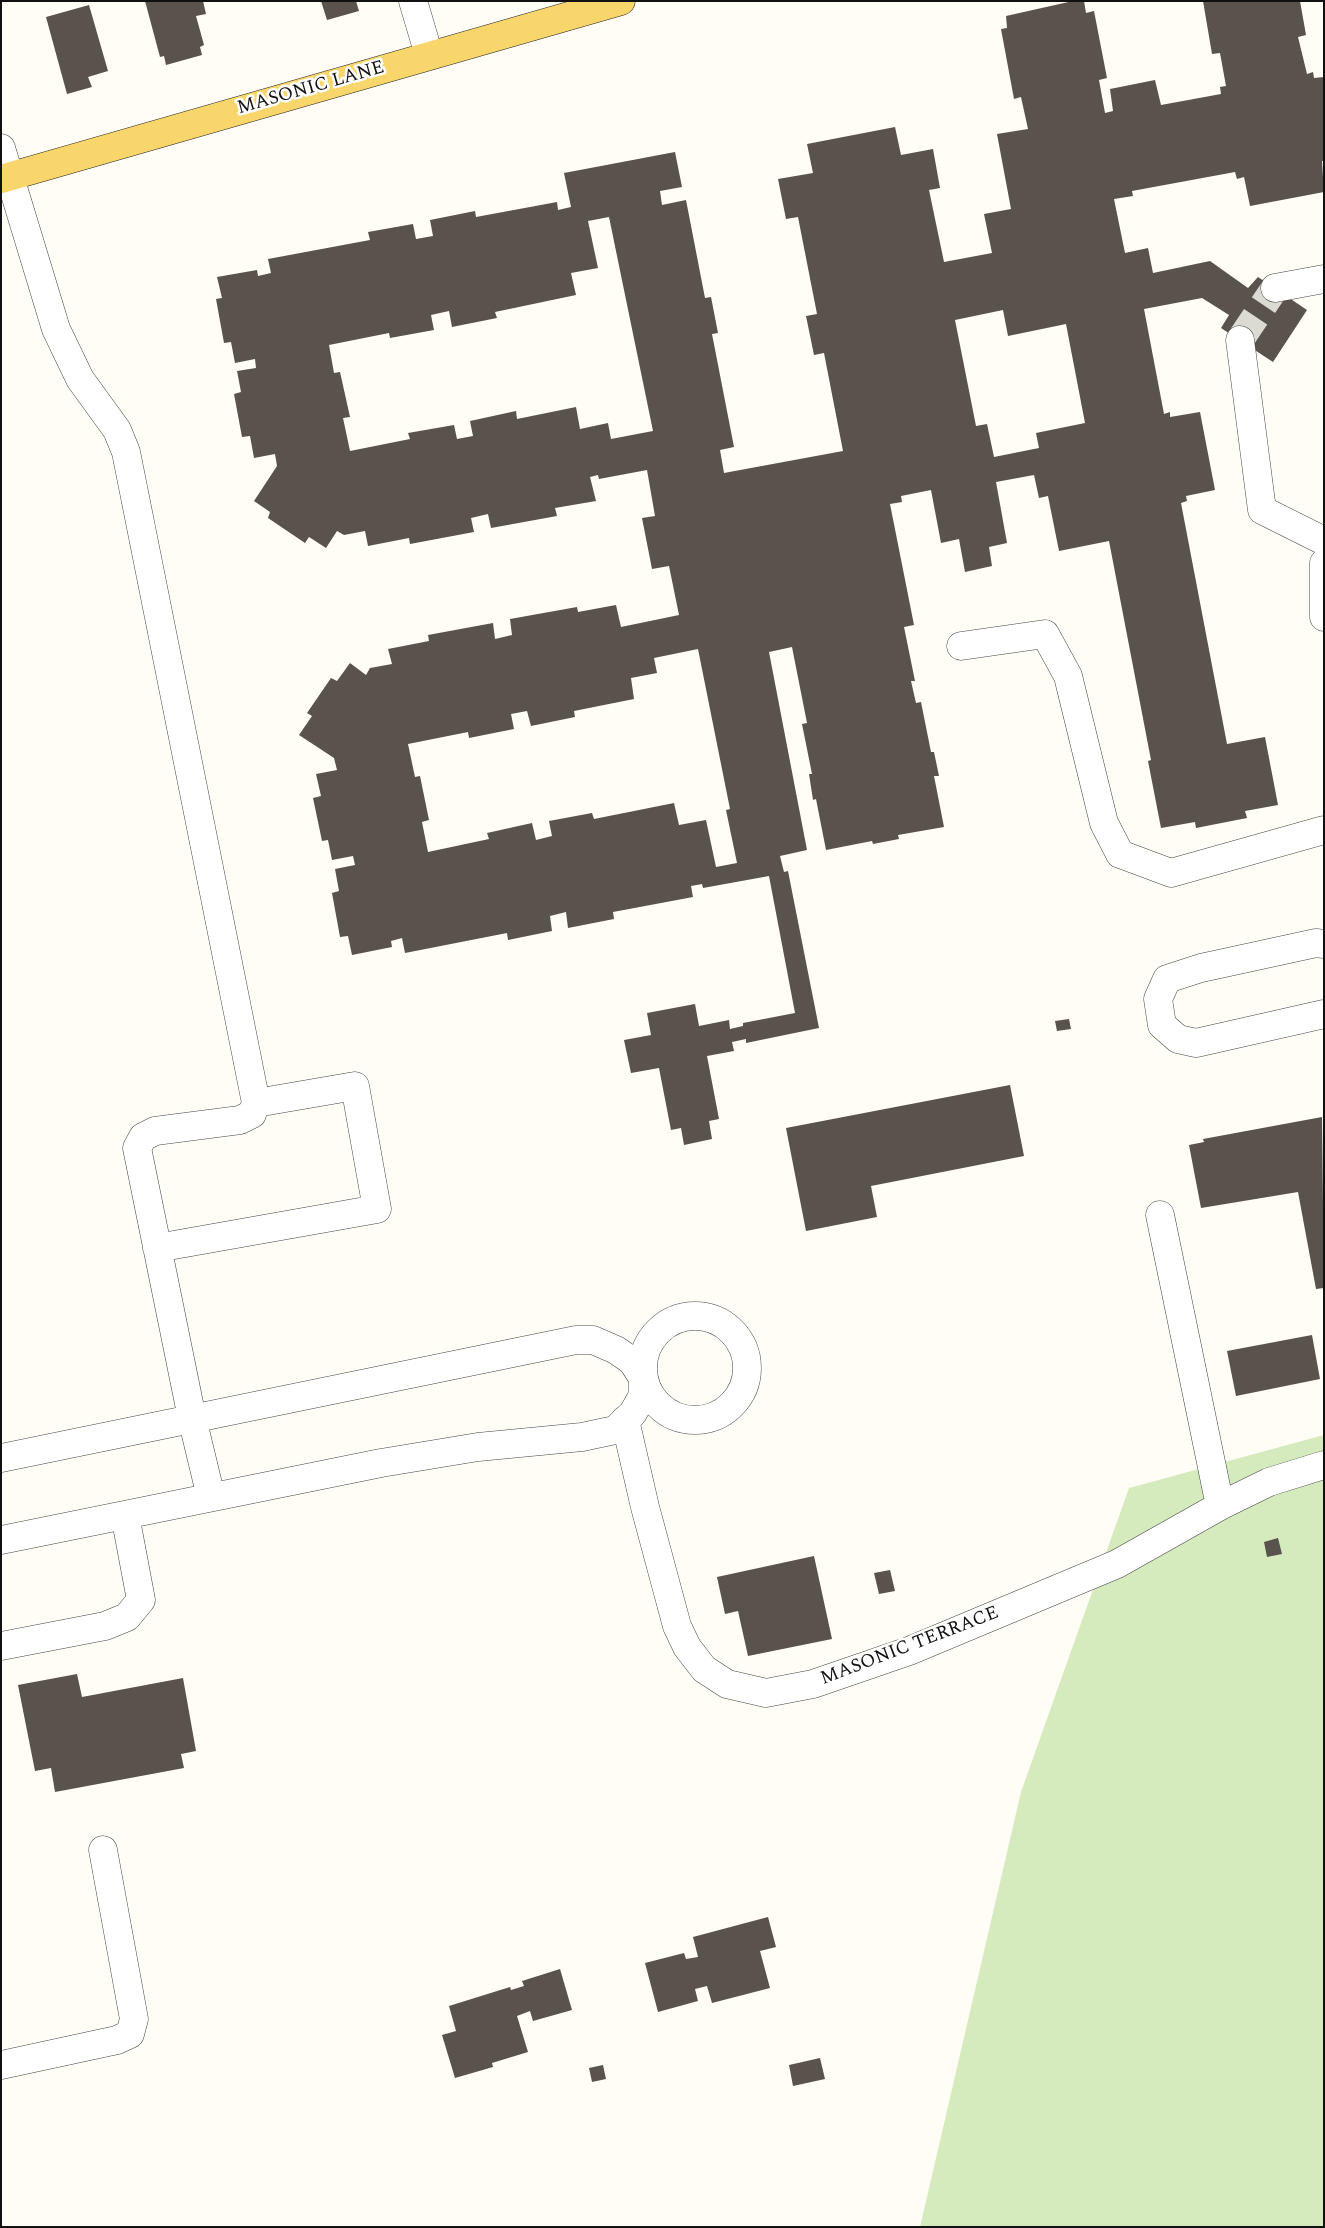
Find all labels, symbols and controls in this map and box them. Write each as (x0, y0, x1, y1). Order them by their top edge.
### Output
street label: MASONIC LANE (235, 57, 387, 121)
street label: MASONIC TERRACE (818, 1602, 1002, 1692)

